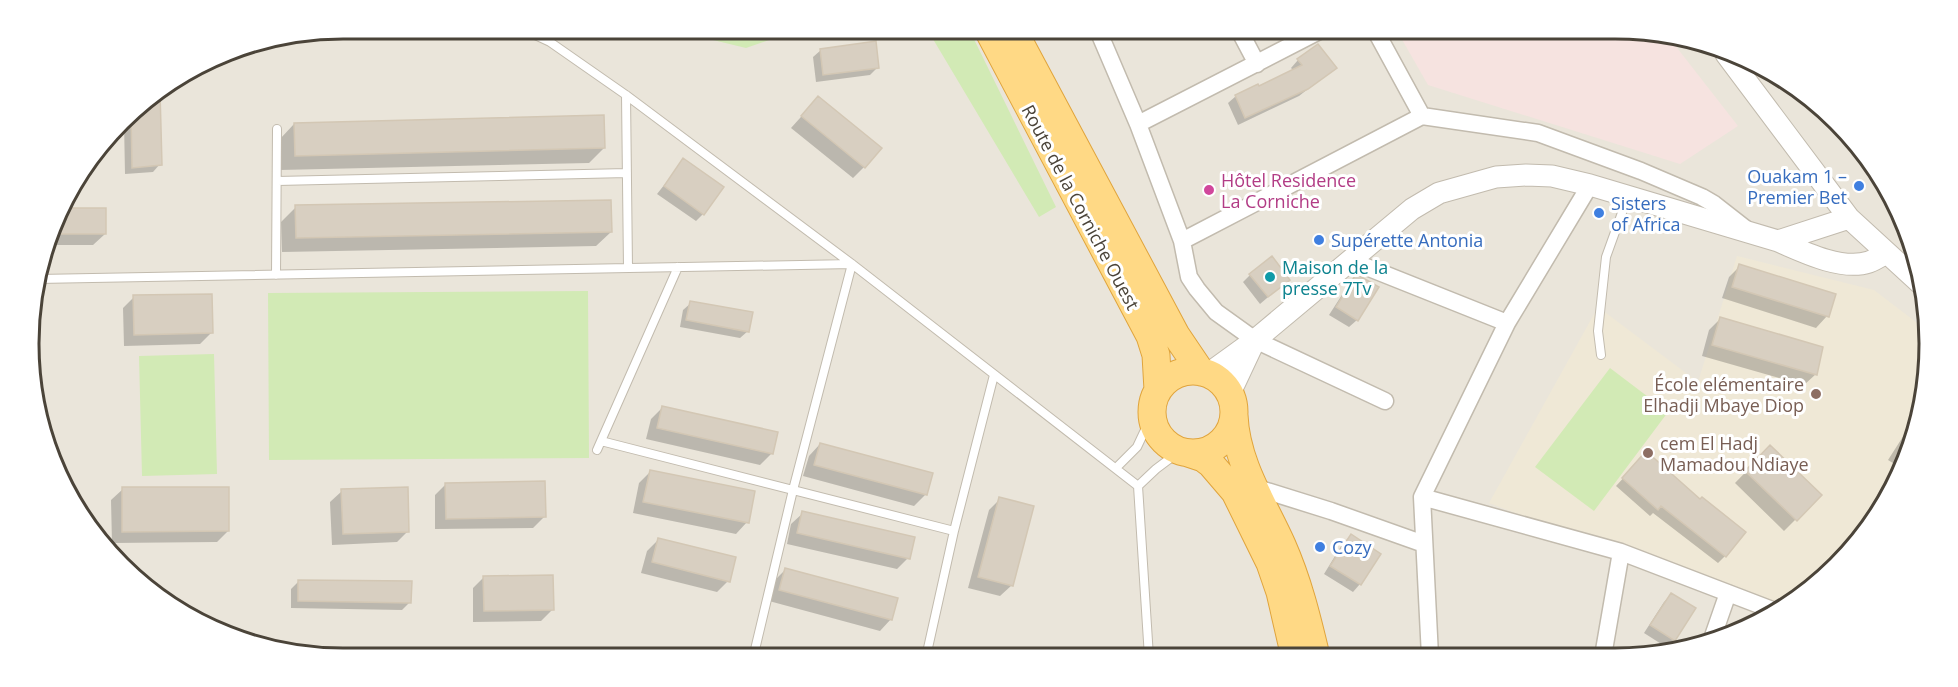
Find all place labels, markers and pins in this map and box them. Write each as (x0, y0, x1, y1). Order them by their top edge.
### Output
place label: Ouakam 1 – Premier Bet (1747, 164, 1847, 209)
place label: Hôtel Residence La Corniche (1221, 168, 1356, 213)
marker: Ouakam 1 – Premier Bet (1852, 179, 1866, 193)
marker: Hôtel Residence La Corniche (1202, 183, 1216, 197)
place label: Sisters of Africa (1611, 191, 1681, 236)
marker: Sisters of Africa (1592, 206, 1606, 220)
place label: Supérette Antonia (1331, 228, 1483, 252)
marker: Supérette Antonia (1312, 233, 1326, 247)
place label: Maison de la presse 7Tv (1282, 255, 1388, 300)
marker: Maison de la presse 7Tv (1263, 270, 1277, 284)
place label: École elémentaire Elhadji Mbaye Diop (1643, 372, 1804, 417)
marker: École elémentaire Elhadji Mbaye Diop (1809, 387, 1823, 401)
place label: cem El Hadj Mamadou Ndiaye (1660, 431, 1809, 476)
marker: cem El Hadj Mamadou Ndiaye (1641, 446, 1655, 460)
place label: Cozy (1332, 535, 1373, 559)
marker: Cozy (1313, 540, 1327, 554)

